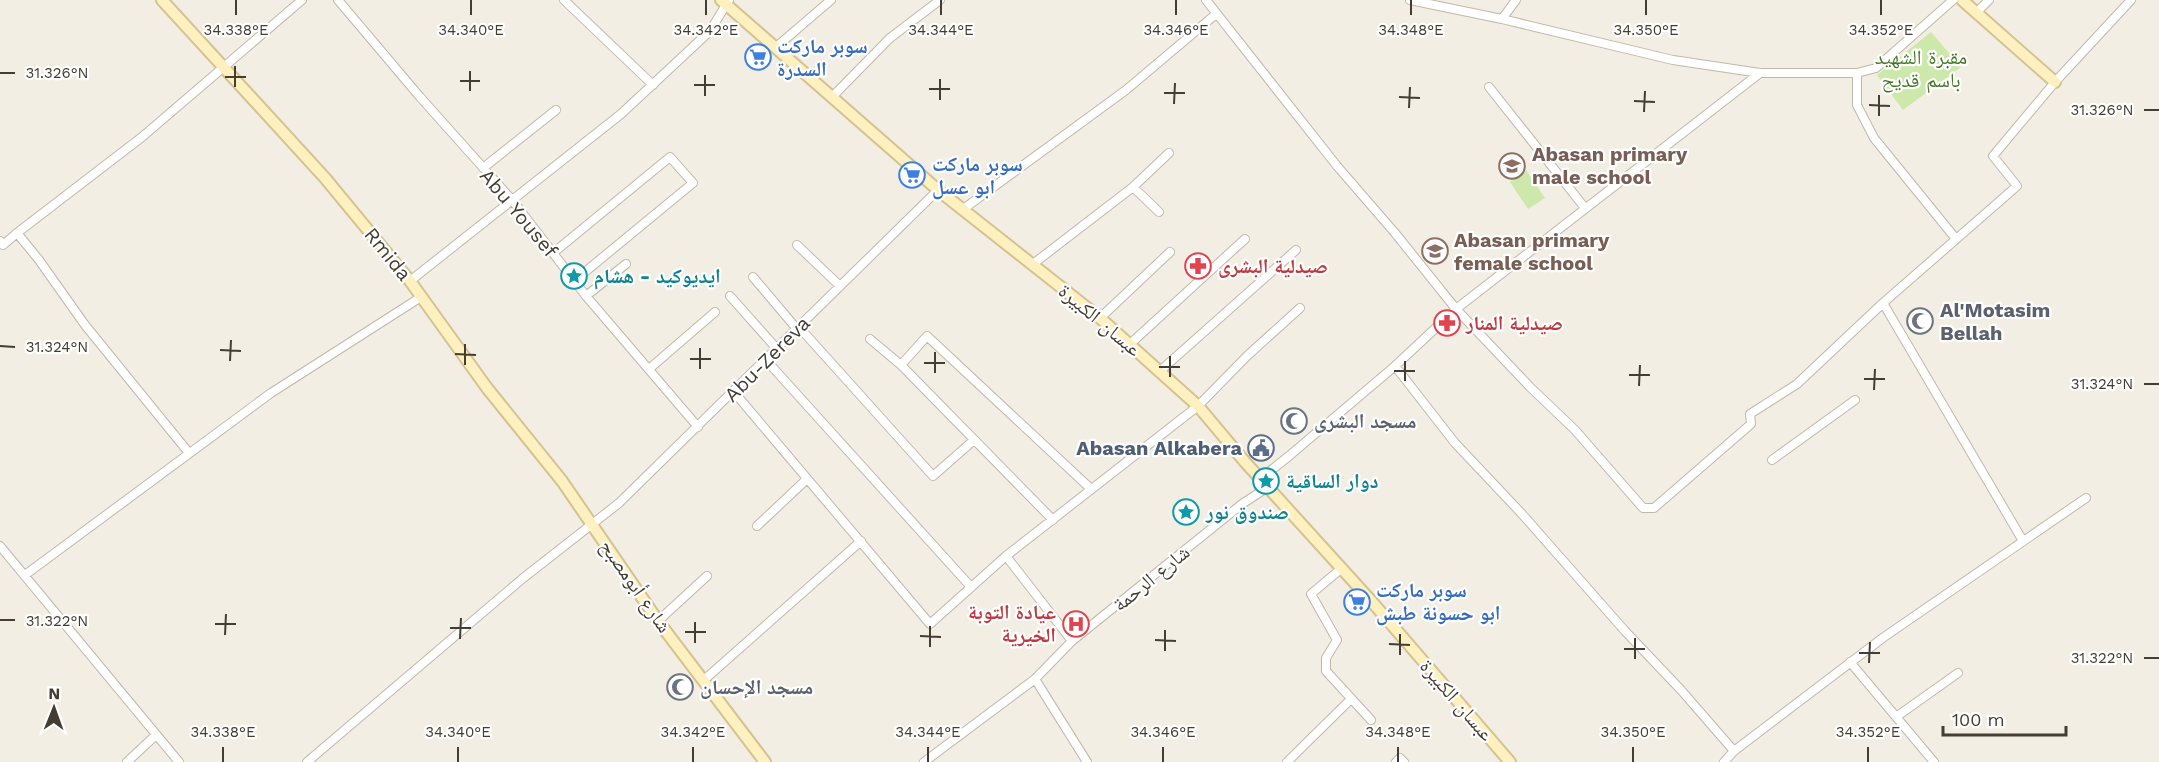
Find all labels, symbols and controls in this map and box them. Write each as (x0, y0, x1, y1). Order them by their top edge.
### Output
text: 34.338°E (204, 21, 268, 39)
text: 34.340°E (438, 21, 504, 39)
text: 34.342°E (674, 21, 738, 39)
text: 34.344°E (908, 21, 974, 39)
text: 34.346°E (1143, 21, 1209, 39)
text: 34.348°E (1378, 21, 1444, 39)
text: 34.350°E (1613, 21, 1679, 39)
text: 34.352°E (1849, 21, 1913, 39)
place label: سوبر ماركت السدرة (777, 34, 868, 81)
supermarket icon: سوبر ماركت السدرة (743, 42, 773, 72)
park label: مقبرة الشهيد باسم قديح (1875, 45, 1967, 94)
text: 31.326°N (25, 64, 89, 82)
text: 31.326°N (2070, 101, 2134, 119)
place label: Abasan primary male school (1532, 142, 1688, 189)
school or university icon: Abasan primary male school (1497, 151, 1527, 181)
place label: سوبر ماركت ابو عسل (932, 152, 1023, 200)
supermarket icon: سوبر ماركت ابو عسل (897, 160, 927, 190)
street label: Abu Yousef (475, 164, 563, 262)
street label: Rmida (359, 223, 417, 285)
place label: Abasan primary female school (1454, 228, 1610, 275)
school or university icon: Abasan primary female school (1420, 236, 1450, 266)
pharmacy icon: صيدلية البشرى (1183, 251, 1213, 281)
place label: صيدلية البشرى (1218, 254, 1328, 278)
place icon: ايديوكيد - هشام (559, 261, 589, 291)
place label: ايديوكيد - هشام (594, 264, 721, 290)
street label: عبسان الكبيرة (1054, 279, 1146, 361)
place label: Al'Motasim Bellah (1940, 298, 2050, 345)
mosque icon: Al'Motasim Bellah (1905, 306, 1935, 336)
pharmacy icon: صيدلية المنار (1432, 308, 1462, 338)
street label: Abu-Zereva (719, 311, 815, 407)
place label: صيدلية المنار (1465, 311, 1563, 335)
text: 31.324°N (26, 338, 88, 356)
text: 31.324°N (2071, 375, 2133, 393)
mosque icon: مسجد البشرى (1279, 406, 1309, 436)
place label: مسجد البشرى (1314, 409, 1416, 433)
public building icon: Abasan Alkabera (1246, 433, 1276, 463)
place label: Abasan Alkabera (1076, 436, 1242, 460)
place icon: دوار الساقية (1251, 466, 1281, 496)
place label: دوار الساقية (1286, 469, 1378, 493)
place icon: صندوق نور (1171, 497, 1201, 527)
place label: صندوق نور (1205, 500, 1289, 524)
street label: شارع أبومصبح (594, 535, 677, 638)
street label: شارع الرحمة (1108, 540, 1195, 617)
place label: سوبر ماركت ابو حسونة طبش (1376, 578, 1500, 626)
supermarket icon: سوبر ماركت ابو حسونة طبش (1342, 587, 1372, 617)
place label: عيادة التوبة الخيرية (968, 600, 1056, 647)
hospital icon: عيادة التوبة الخيرية (1061, 609, 1091, 639)
text: 31.322°N (26, 612, 88, 630)
text: 31.322°N (2071, 649, 2133, 667)
street label: عبسان الكبيرة (1415, 654, 1499, 746)
mosque icon: مسجد الإحسان (665, 672, 695, 702)
place label: مسجد الإحسان (700, 675, 813, 699)
north arrow (24, 678, 84, 738)
text: N (48, 684, 60, 703)
scale bar (1943, 699, 2066, 737)
text: 100 m (1952, 709, 2005, 730)
text: 34.338°E (191, 723, 255, 741)
text: 34.340°E (425, 723, 491, 741)
text: 34.342°E (661, 723, 725, 741)
text: 34.344°E (895, 723, 961, 741)
text: 34.346°E (1130, 723, 1196, 741)
text: 34.348°E (1365, 723, 1431, 741)
text: 34.350°E (1600, 723, 1666, 741)
text: 34.352°E (1836, 723, 1900, 741)

